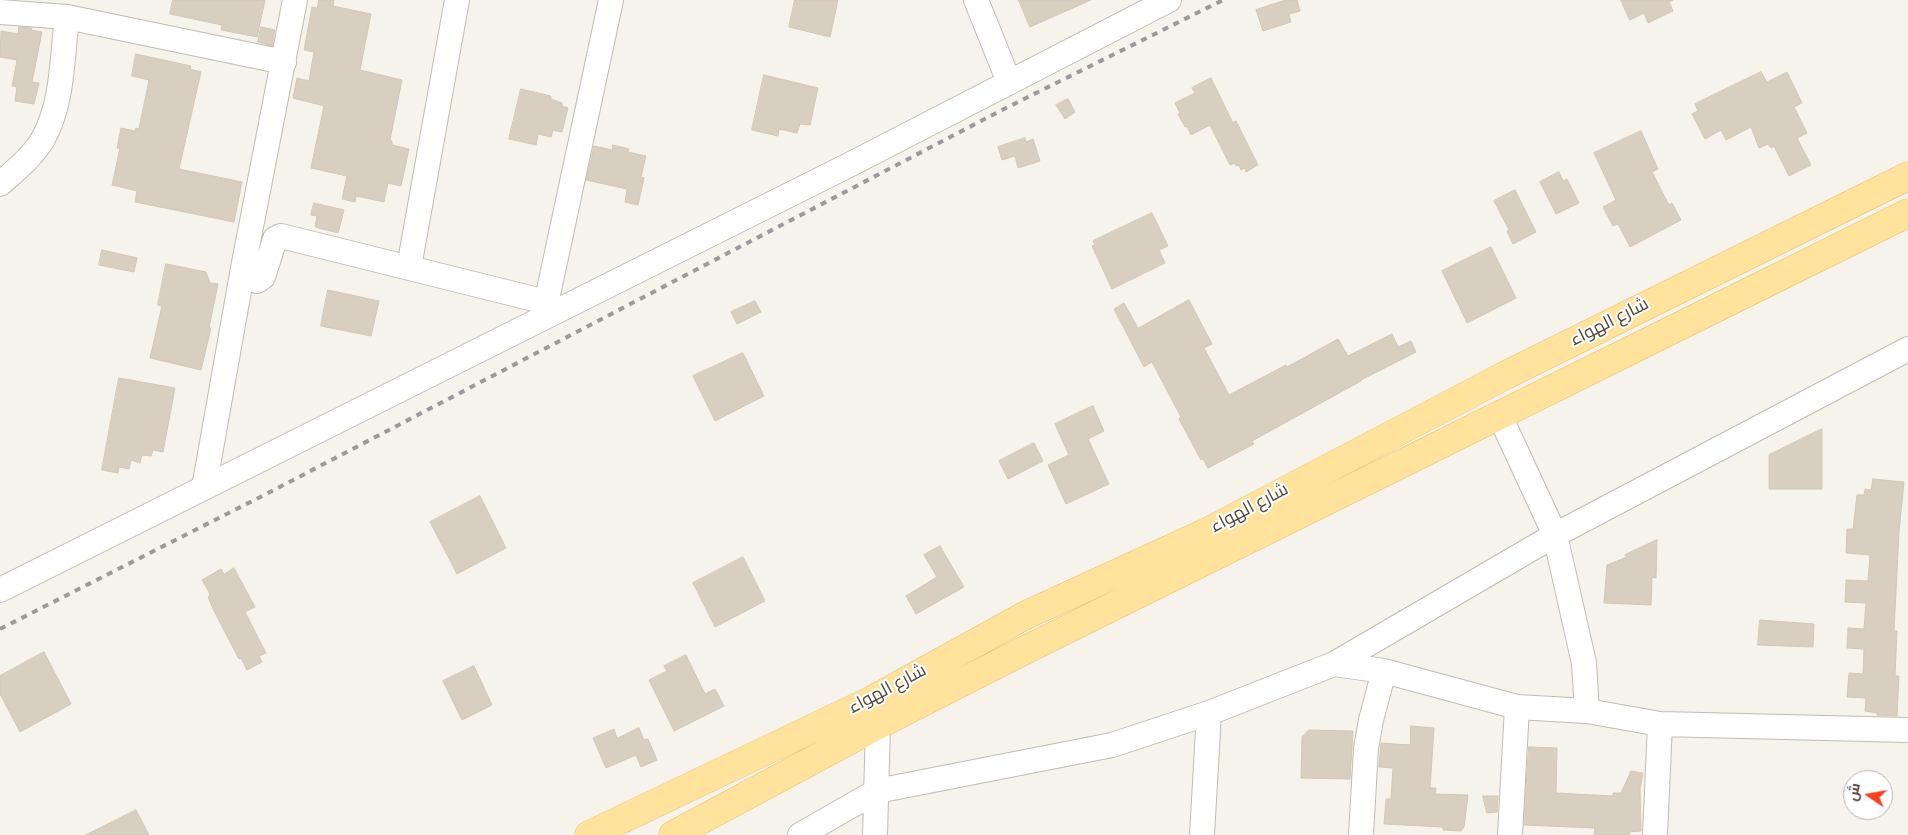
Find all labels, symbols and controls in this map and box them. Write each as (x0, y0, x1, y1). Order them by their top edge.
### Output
street label: شارع الهواء (1567, 294, 1653, 352)
street label: شارع الهواء (1207, 479, 1293, 539)
street label: شارع الهواء (845, 660, 931, 720)
north arrow (1843, 770, 1893, 820)
text: ش (1843, 781, 1866, 803)

